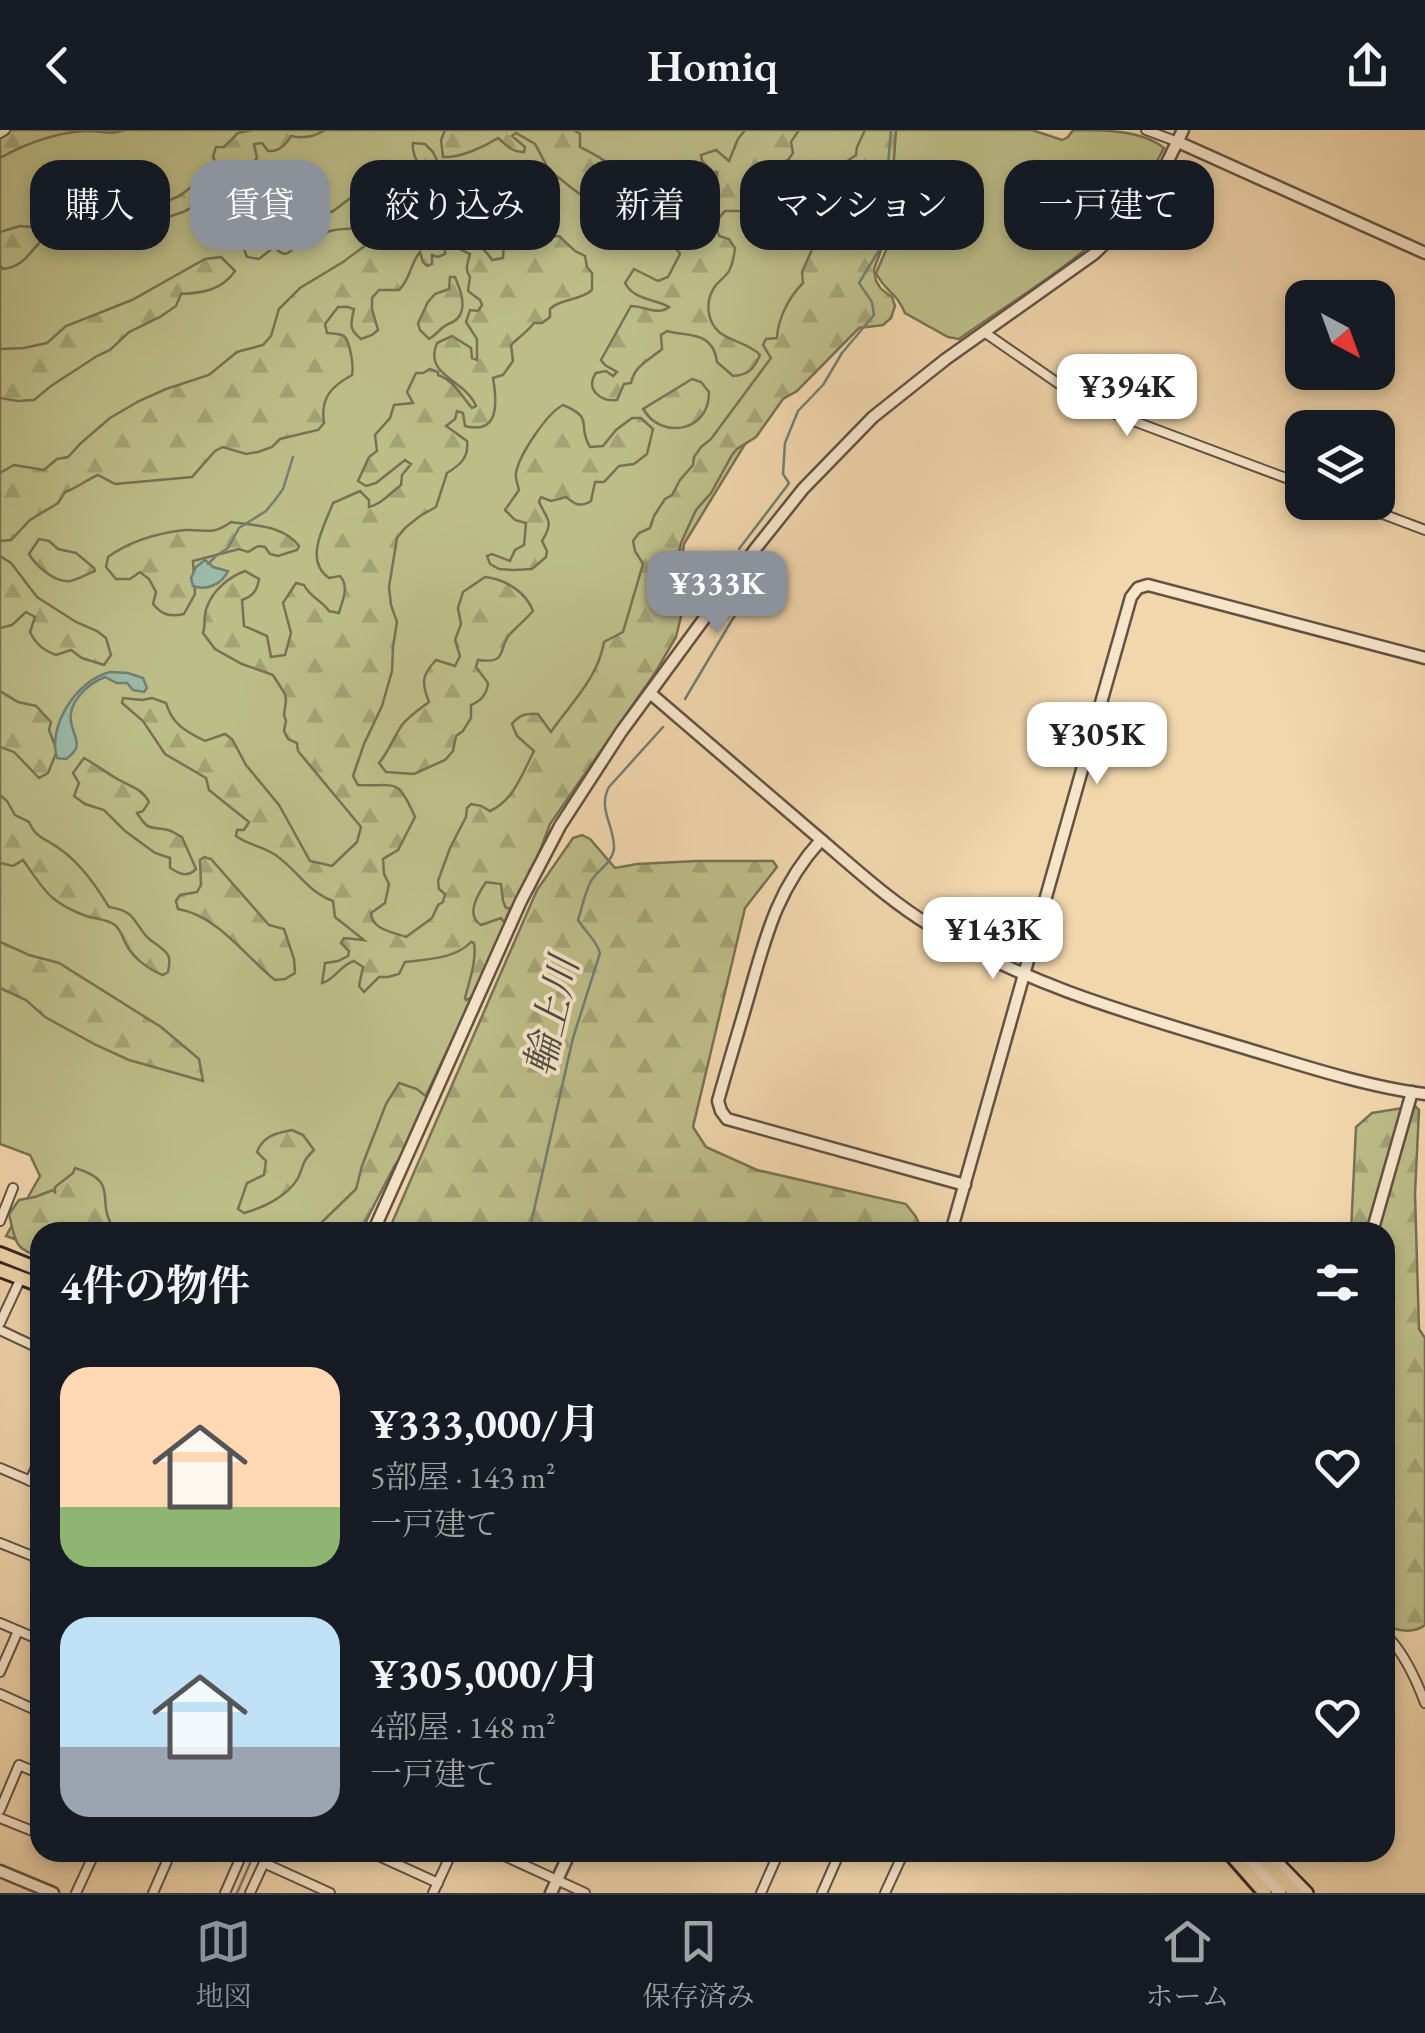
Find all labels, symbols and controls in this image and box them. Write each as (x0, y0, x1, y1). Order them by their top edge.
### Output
text: Homiq (647, 36, 778, 94)
icon: back (30, 38, 85, 93)
icon: share (1340, 38, 1395, 93)
chip: 購入 (30, 160, 170, 250)
chip: 賃貸 (190, 160, 330, 250)
chip: 絞り込み (350, 160, 560, 250)
chip: 新着 (580, 160, 720, 250)
chip: マンション (740, 160, 984, 250)
chip: 一戸建て (1004, 160, 1214, 250)
north arrow (1285, 280, 1395, 390)
map controls (1285, 280, 1395, 520)
pin: ¥394K (1057, 354, 1197, 439)
text: ¥394K (1079, 365, 1175, 407)
button: layers (1285, 410, 1395, 520)
pin: ¥333K (647, 551, 787, 636)
text: ¥333K (669, 562, 765, 604)
pin: ¥305K (1027, 702, 1167, 787)
text: ¥305K (1049, 713, 1145, 755)
pin: ¥143K (923, 897, 1063, 982)
text: ¥143K (945, 908, 1041, 950)
water label: 輪上川 (512, 948, 591, 1080)
icon: filters (1310, 1255, 1365, 1310)
text: 4件の物件 (60, 1258, 250, 1313)
text: ¥333,000/月 (370, 1396, 600, 1451)
icon: home (140, 1407, 260, 1527)
icon: heart (1310, 1440, 1365, 1495)
text: 5部屋 · 143 m² (370, 1456, 556, 1498)
text: 一戸建て (370, 1503, 498, 1545)
text: ¥305,000/月 (370, 1646, 600, 1701)
icon: home (140, 1657, 260, 1777)
icon: heart (1310, 1690, 1365, 1745)
text: 4部屋 · 148 m² (370, 1706, 556, 1748)
text: 一戸建て (370, 1753, 498, 1795)
tab: 地図 (195, 1914, 252, 2014)
tab: 保存済み (642, 1914, 755, 2014)
tab: ホーム (1145, 1914, 1230, 2014)

